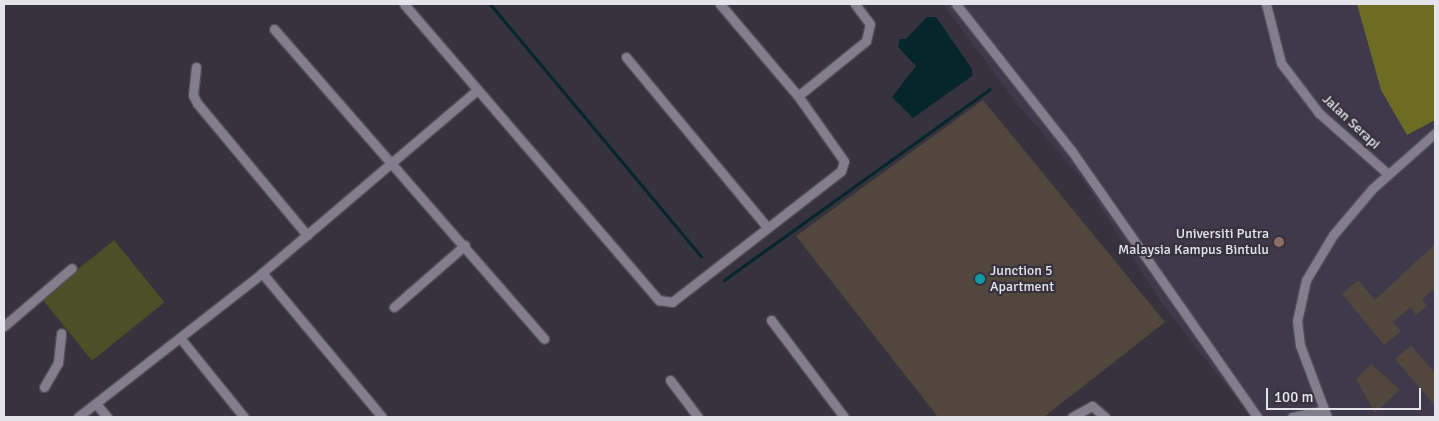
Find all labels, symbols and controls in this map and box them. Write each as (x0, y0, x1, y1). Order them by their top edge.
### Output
street label: Jalan Serapi (1319, 91, 1383, 153)
place label: Universiti Putra Malaysia Kampus Bintulu (1118, 226, 1269, 258)
marker: Universiti Putra Malaysia Kampus Bintulu (1273, 236, 1285, 248)
place label: Junction 5 Apartment (990, 263, 1054, 296)
marker: Junction 5 Apartment (974, 273, 986, 285)
scale bar (1269, 378, 1424, 410)
text: 100 m (1274, 388, 1314, 406)

